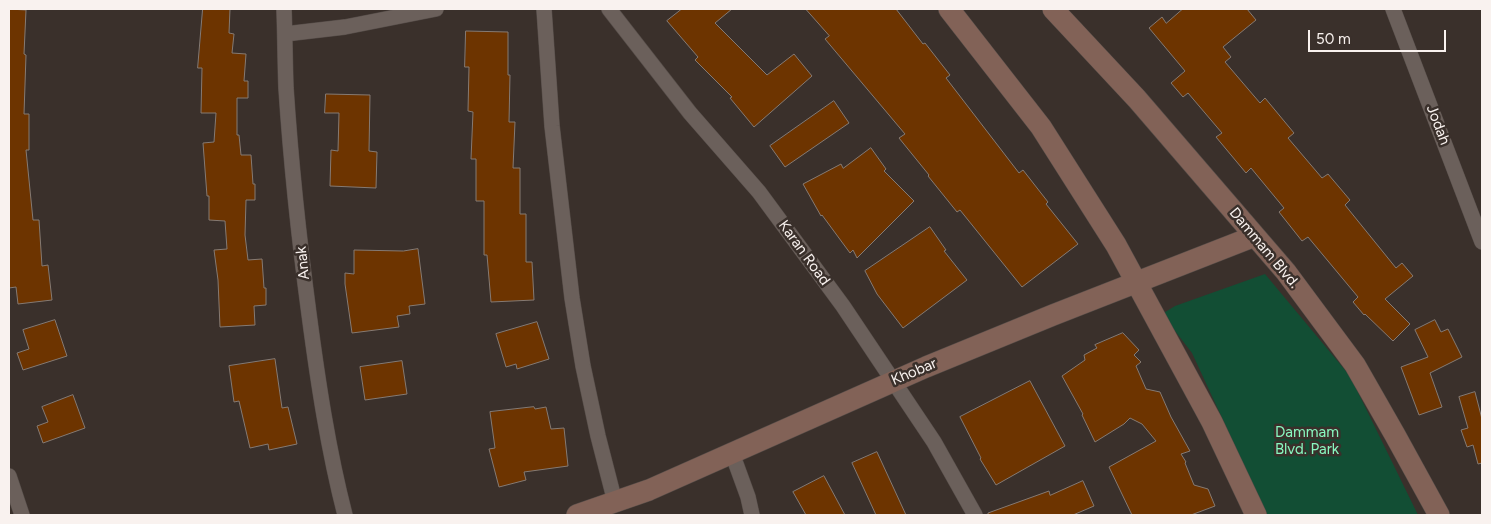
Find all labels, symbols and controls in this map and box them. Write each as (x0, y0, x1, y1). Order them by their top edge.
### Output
scale bar (1311, 20, 1448, 52)
text: 50 m (1316, 30, 1351, 48)
street label: Jodah (1422, 103, 1454, 147)
street label: Dammam Blvd. (1225, 204, 1303, 292)
street label: Karan Road (774, 217, 834, 289)
street label: Anak (292, 245, 314, 281)
street label: Khobar (889, 354, 939, 390)
park label: Dammam Blvd. Park (1275, 424, 1339, 459)

